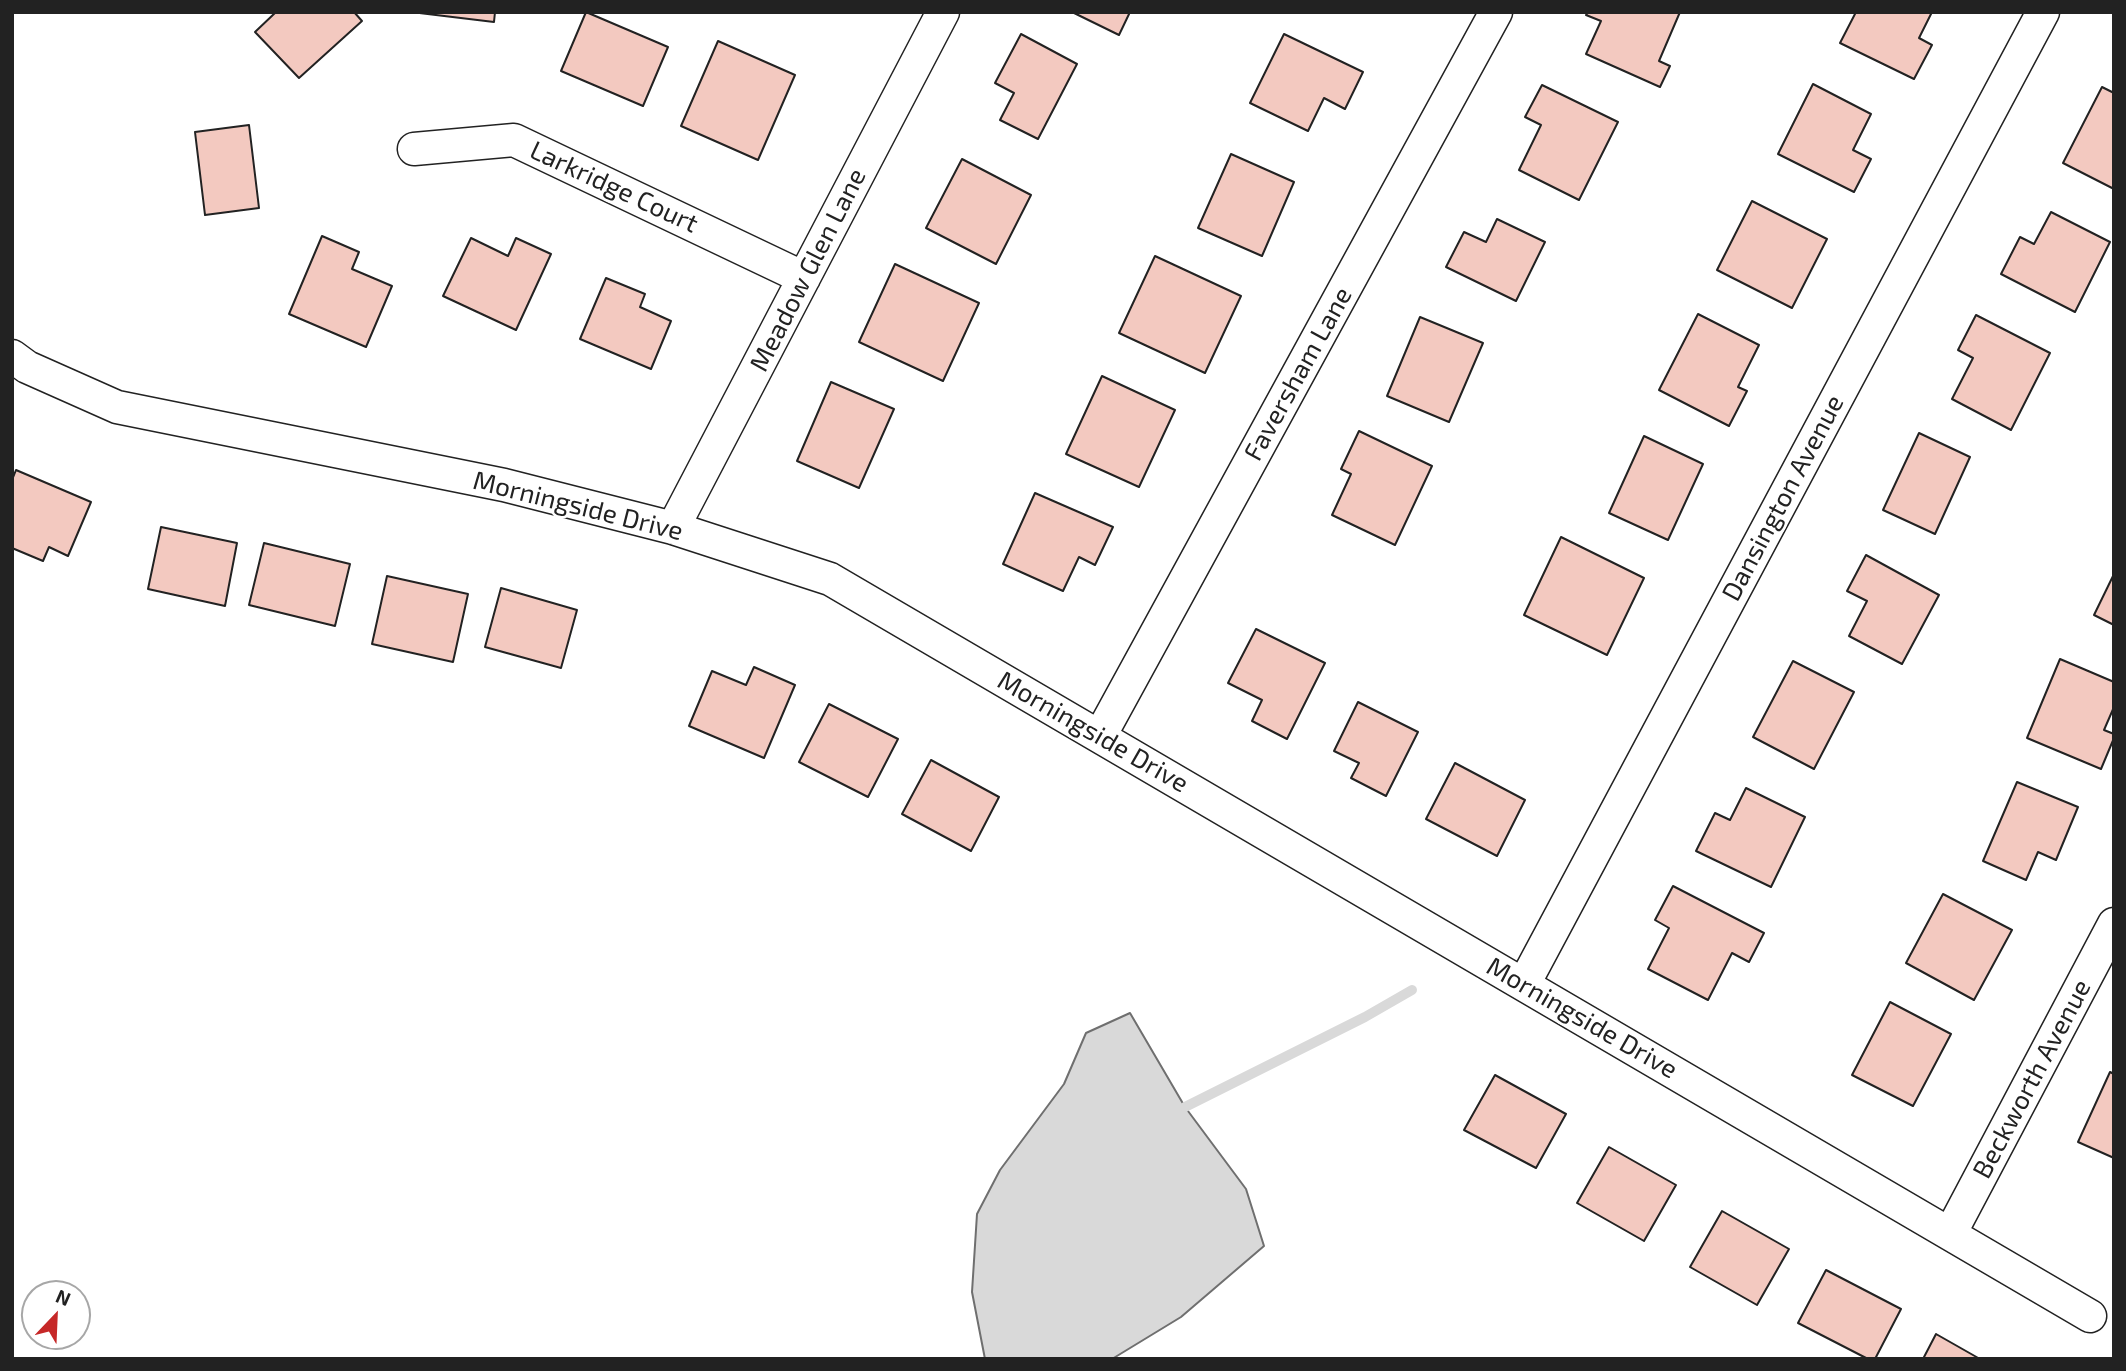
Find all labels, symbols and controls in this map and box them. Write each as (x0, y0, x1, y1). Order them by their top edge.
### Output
street label: Larkridge Court (525, 134, 703, 240)
street label: Meadow Glen Lane (743, 163, 873, 377)
street label: Faversham Lane (1237, 282, 1359, 466)
street label: Dansington Avenue (1716, 390, 1850, 606)
street label: Morningside Drive (470, 465, 686, 547)
street label: Morningside Drive (992, 665, 1194, 799)
street label: Morningside Drive (1481, 951, 1683, 1085)
street label: Beckworth Avenue (1966, 974, 2098, 1184)
north arrow (21, 1280, 91, 1350)
text: N (53, 1284, 74, 1310)

